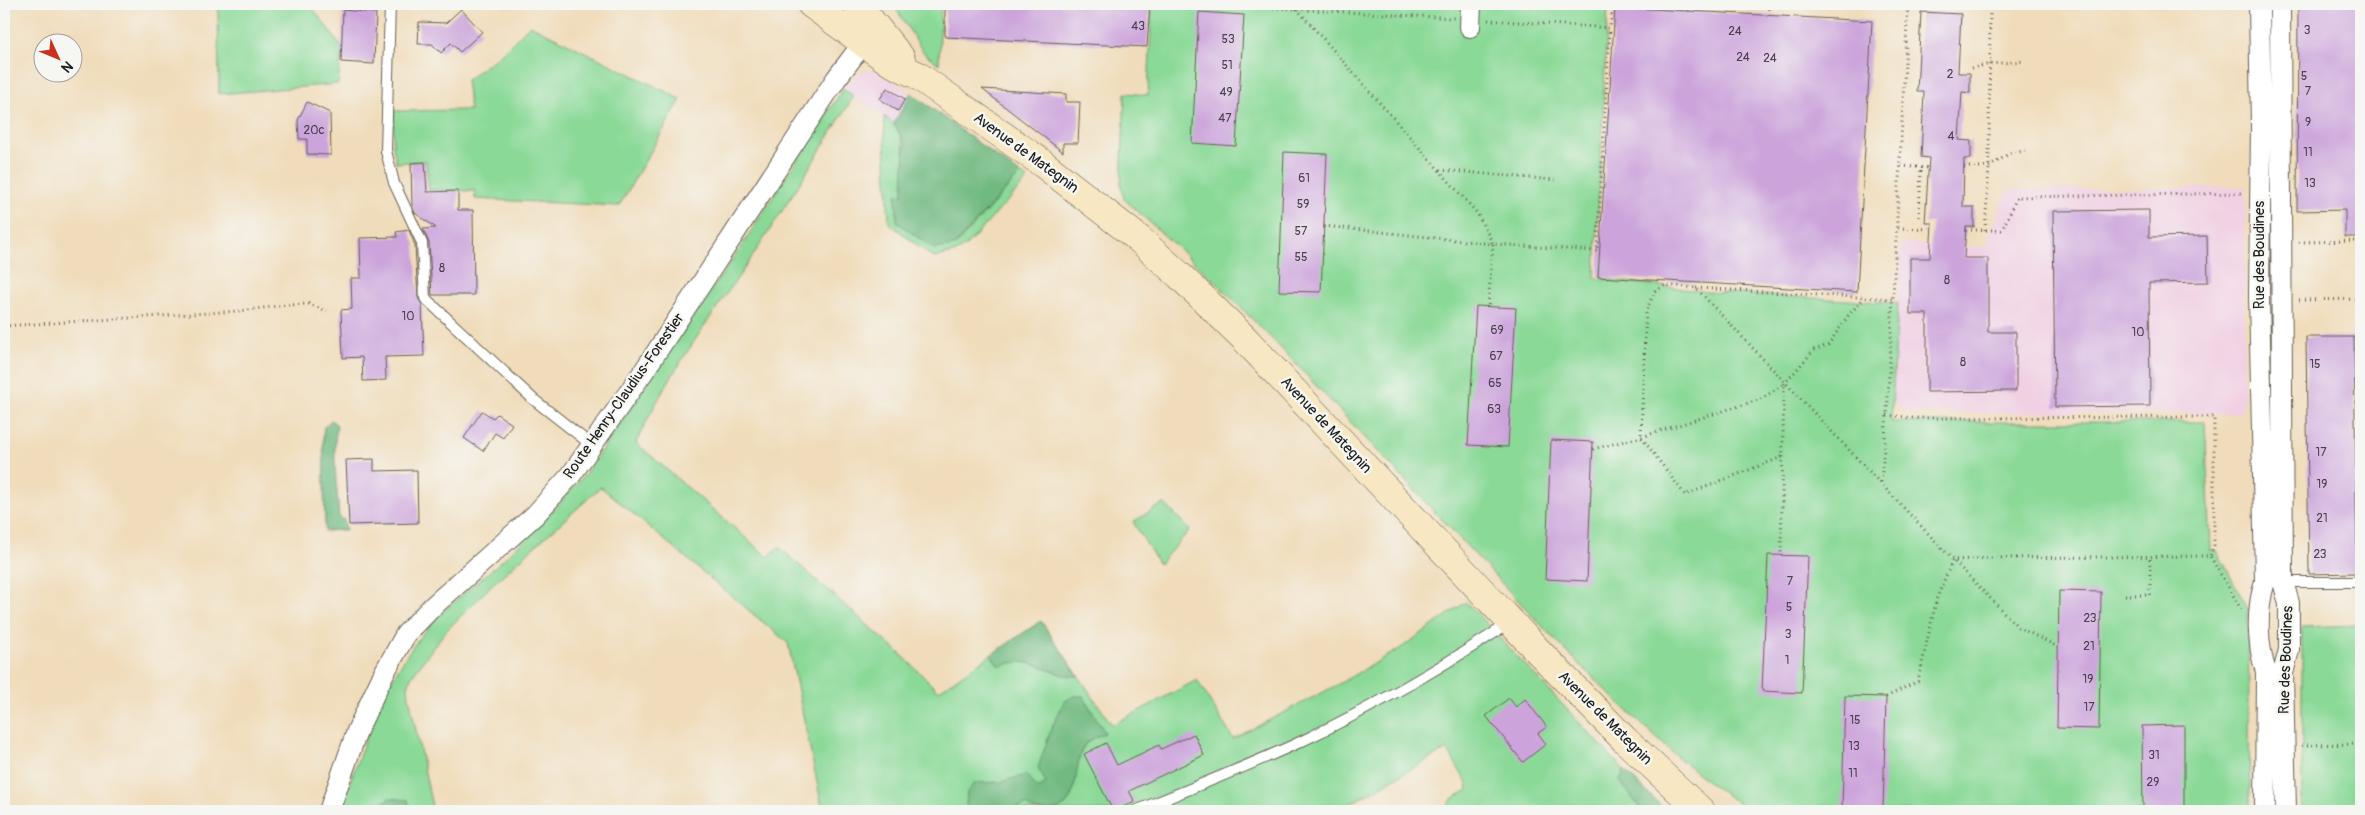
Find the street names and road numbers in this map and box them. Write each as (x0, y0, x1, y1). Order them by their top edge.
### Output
street label: Avenue de Mategnin (970, 108, 1082, 198)
street label: Rue des Boudines (2250, 201, 2269, 309)
street label: Route Henry-Claudius-Forestier (559, 309, 689, 483)
street label: Avenue de Mategnin (1276, 373, 1376, 477)
street label: Rue des Boudines (2275, 605, 2297, 714)
street label: Avenue de Mategnin (1554, 667, 1656, 769)

